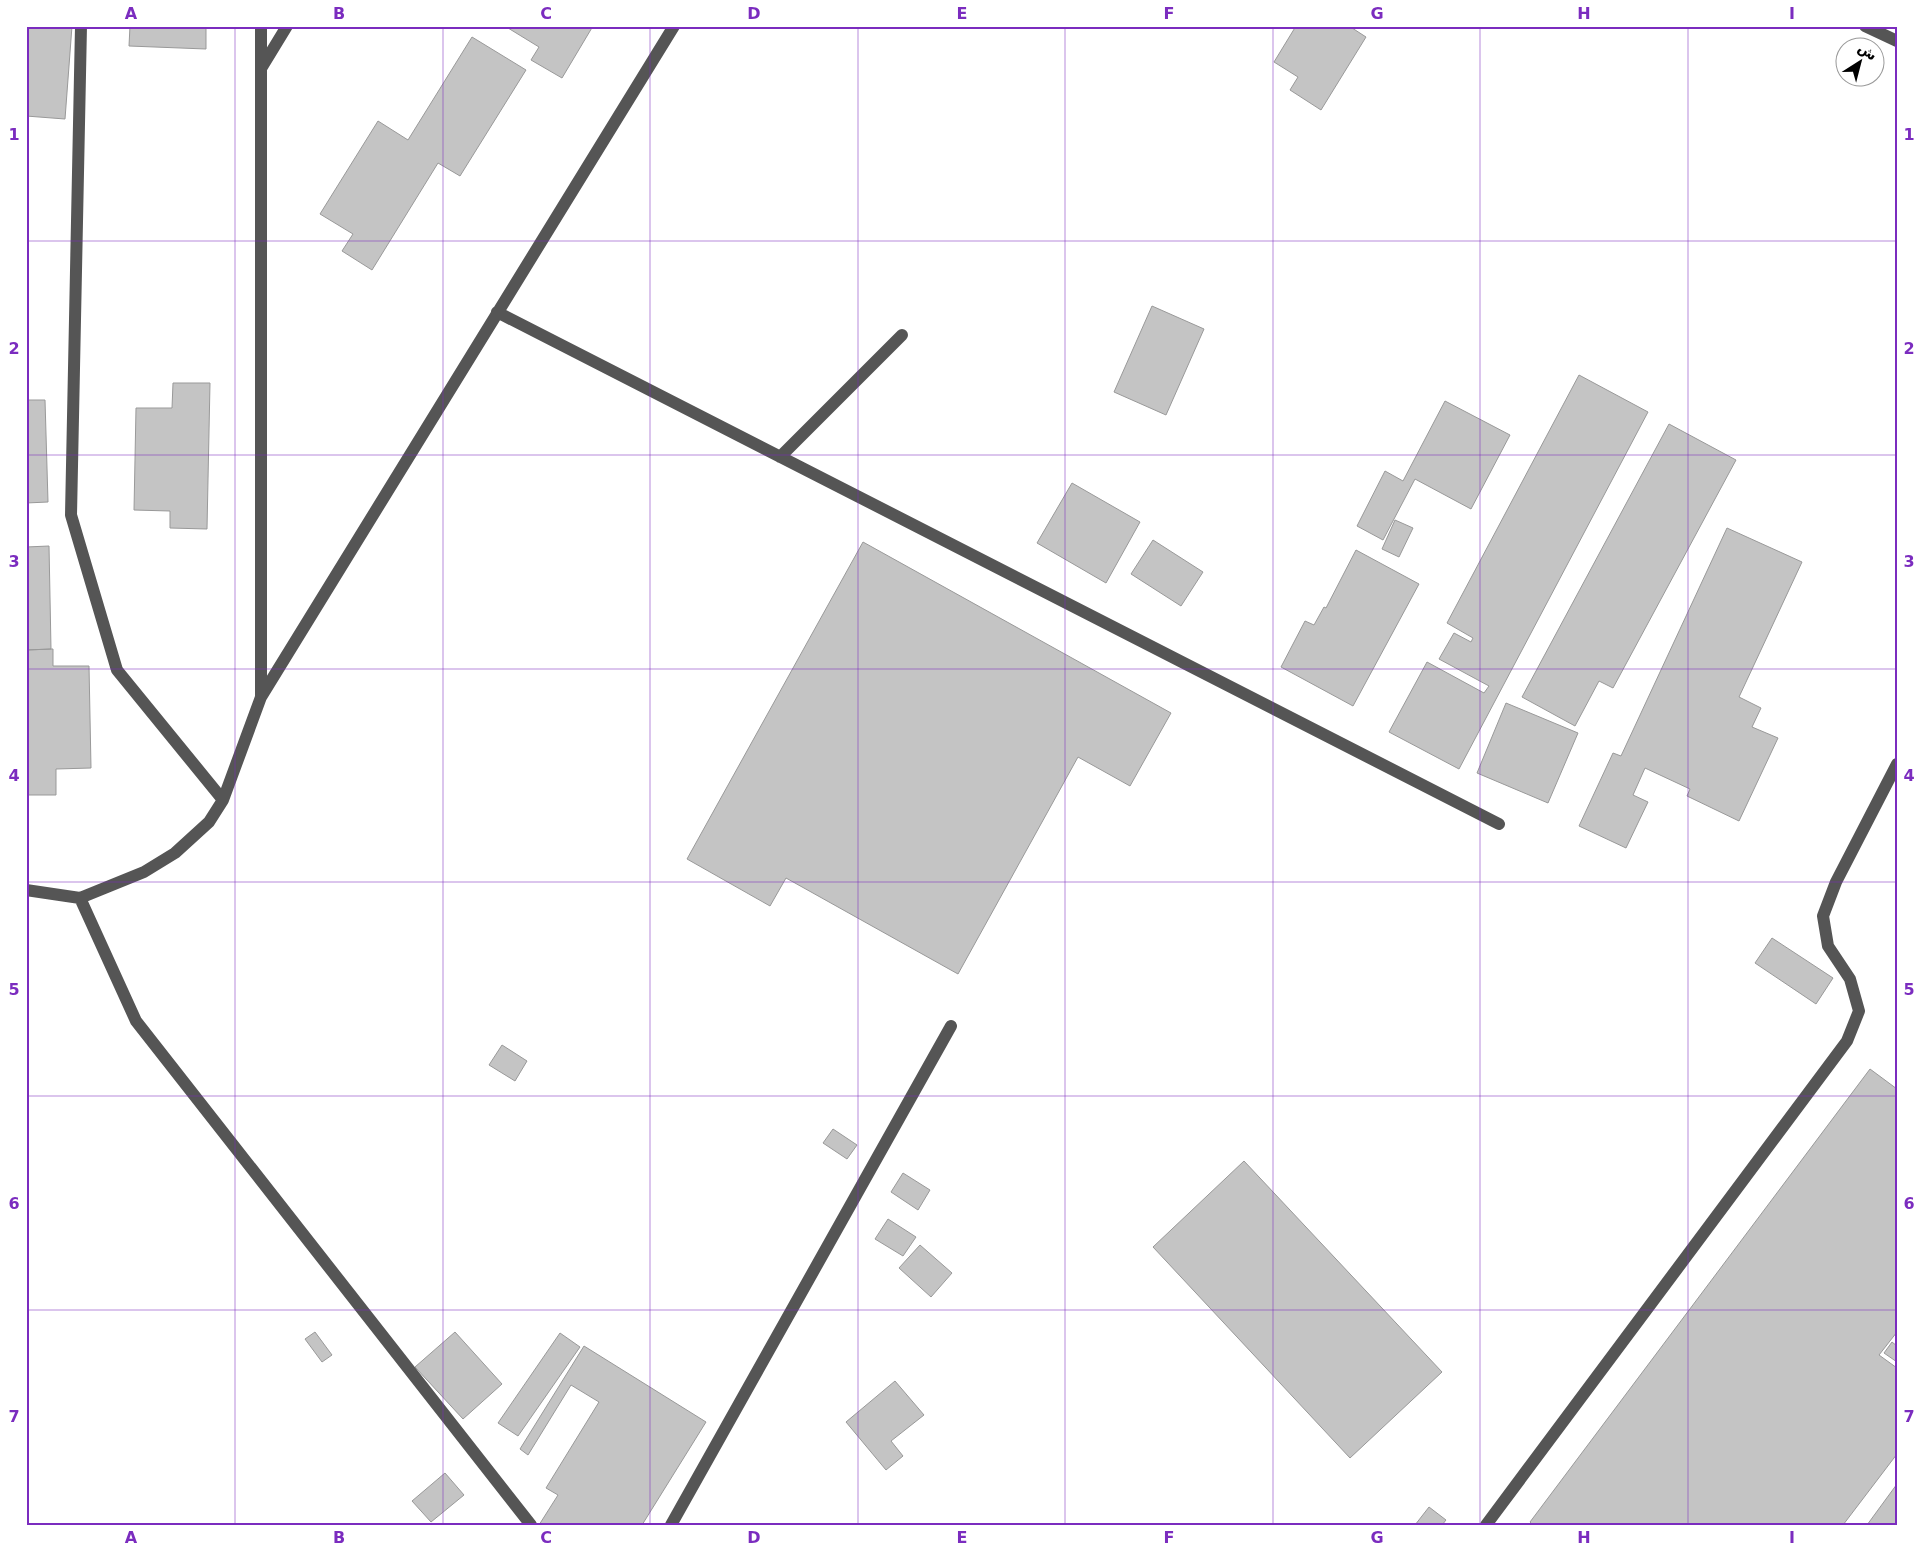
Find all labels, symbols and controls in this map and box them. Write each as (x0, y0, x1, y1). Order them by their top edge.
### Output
text: A (125, 4, 138, 23)
text: B (333, 4, 345, 23)
text: C (540, 4, 552, 23)
text: D (747, 4, 761, 23)
text: E (957, 4, 967, 23)
text: F (1164, 4, 1174, 23)
text: G (1370, 4, 1384, 23)
text: H (1577, 4, 1591, 23)
text: I (1789, 4, 1795, 23)
north arrow (1836, 38, 1886, 88)
text: ش (1855, 39, 1880, 64)
text: 1 (8, 125, 20, 144)
text: 1 (1903, 125, 1915, 144)
text: 2 (8, 339, 20, 358)
text: 2 (1903, 339, 1915, 358)
text: 3 (8, 552, 20, 571)
text: 3 (1903, 552, 1915, 571)
text: 4 (8, 766, 20, 785)
text: 4 (1903, 766, 1915, 785)
text: 5 (8, 980, 20, 999)
text: 5 (1903, 980, 1915, 999)
text: 6 (8, 1194, 20, 1213)
text: 6 (1903, 1194, 1915, 1213)
text: 7 (8, 1407, 20, 1426)
text: 7 (1903, 1407, 1915, 1426)
text: A (125, 1528, 138, 1547)
text: B (333, 1528, 345, 1547)
text: C (540, 1528, 552, 1547)
text: D (747, 1528, 761, 1547)
text: E (957, 1528, 967, 1547)
text: F (1164, 1528, 1174, 1547)
text: G (1370, 1528, 1384, 1547)
text: H (1577, 1528, 1591, 1547)
text: I (1789, 1528, 1795, 1547)

